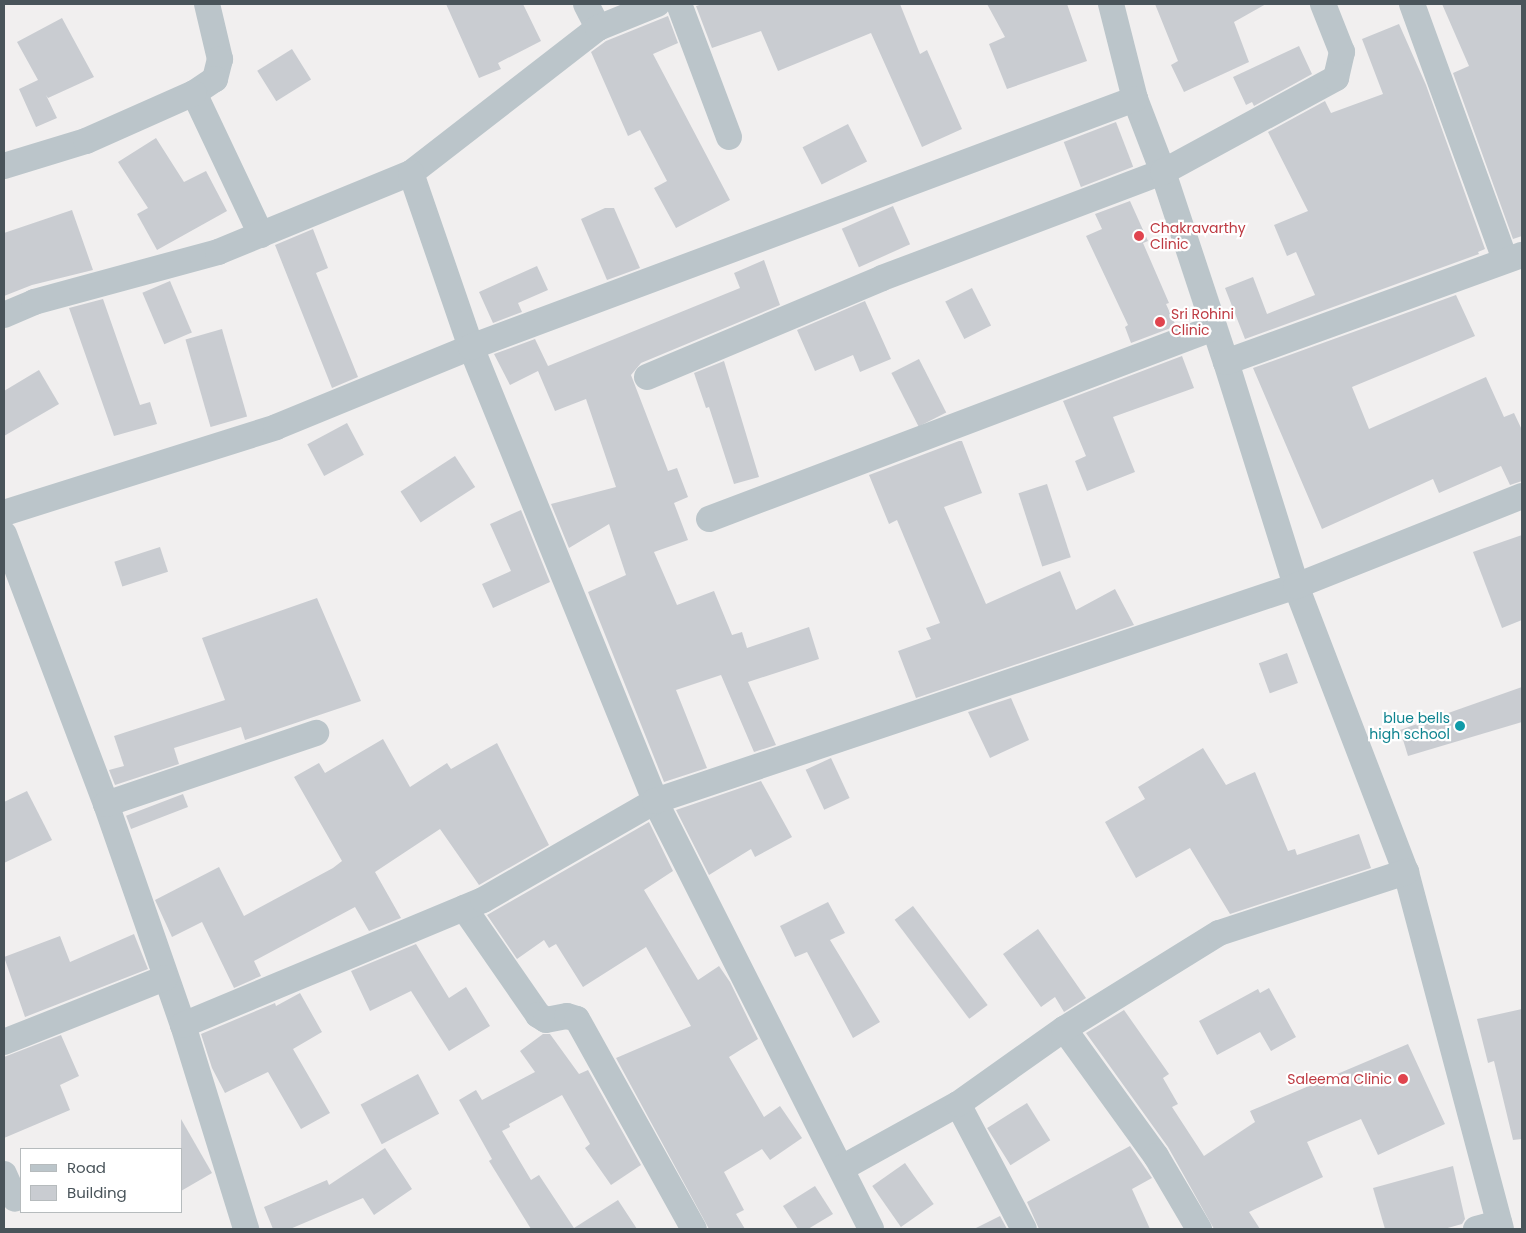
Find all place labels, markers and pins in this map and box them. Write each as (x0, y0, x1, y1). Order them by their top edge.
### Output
place label: Chakravarthy Clinic (1150, 220, 1246, 252)
marker: Chakravarthy Clinic (1132, 229, 1146, 243)
place label: Sri Rohini Clinic (1171, 306, 1234, 338)
marker: Sri Rohini Clinic (1153, 315, 1167, 329)
place label: blue bells high school (1369, 710, 1450, 742)
marker: blue bells high school (1454, 720, 1466, 732)
place label: Saleema Clinic (1287, 1071, 1392, 1087)
marker: Saleema Clinic (1396, 1072, 1410, 1086)

